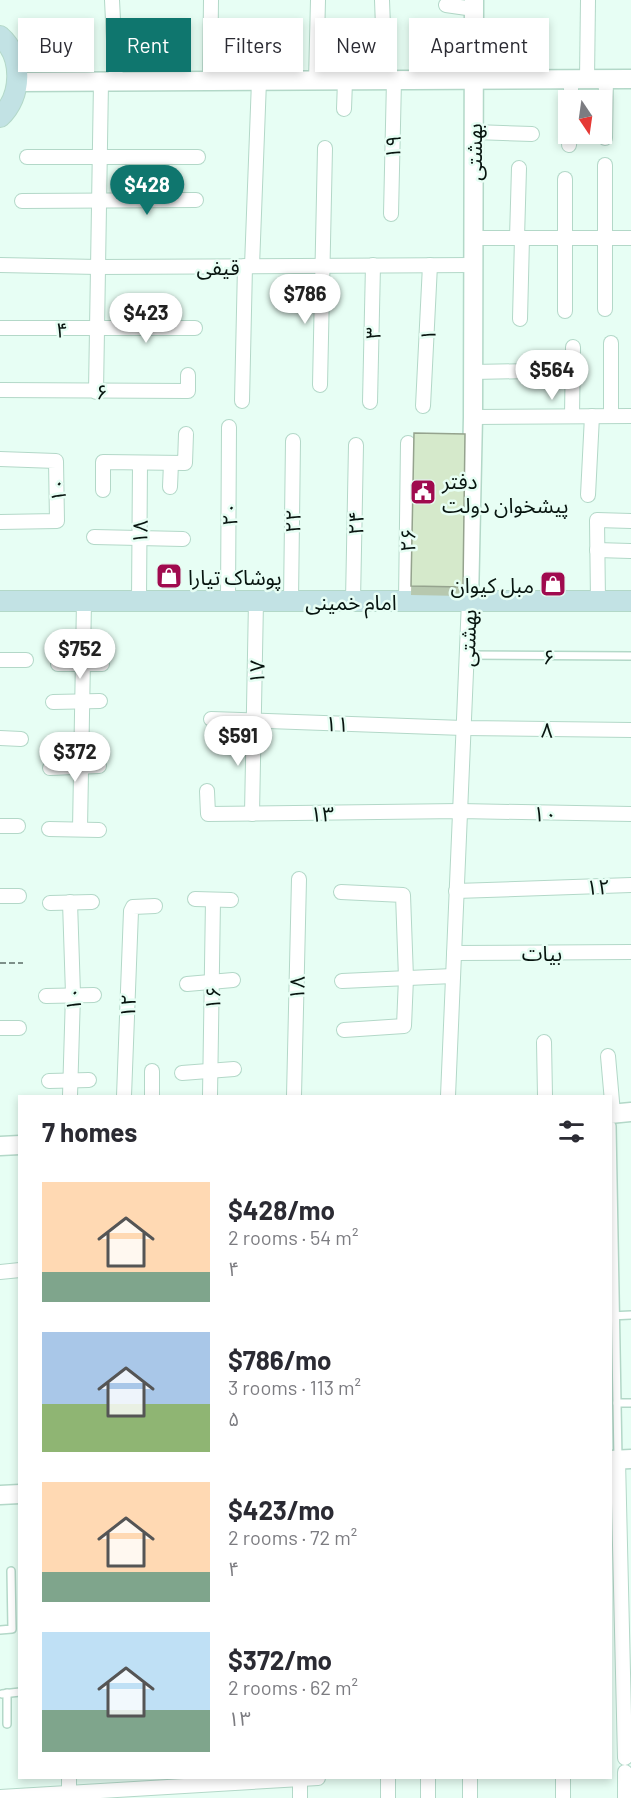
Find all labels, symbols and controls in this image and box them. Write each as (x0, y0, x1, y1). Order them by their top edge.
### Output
chip: Buy (18, 18, 94, 72)
chip: Rent (106, 18, 191, 72)
chip: Filters (203, 18, 303, 72)
chip: New (315, 18, 397, 72)
chip: Apartment (409, 18, 549, 72)
north arrow (558, 90, 612, 144)
map controls (558, 90, 612, 144)
street label: بهشتی (461, 123, 487, 181)
street label: ۱۹ (379, 135, 405, 159)
pin: $428 (111, 165, 183, 216)
text: $428 (124, 172, 170, 196)
street label: قیفی (196, 254, 240, 280)
pin: $786 (269, 274, 341, 325)
text: $786 (284, 281, 326, 305)
pin: $423 (110, 293, 182, 344)
text: $423 (123, 300, 169, 324)
street label: ۴ (56, 316, 68, 342)
street label: ۳ (359, 327, 385, 339)
street label: ۱ (414, 328, 440, 342)
pin: $564 (516, 350, 588, 401)
text: $564 (529, 357, 575, 381)
street label: ۶ (96, 379, 108, 404)
place label: دفتر پیشخوان دولت (441, 468, 569, 519)
public building icon: دفتر پیشخوان دولت (408, 477, 438, 507)
street label: ۱۰ (44, 478, 70, 502)
street label: ۲۰ (216, 502, 242, 526)
street label: ۲۲ (279, 509, 305, 533)
street label: ۲۴ (342, 511, 368, 535)
street label: ۱۸ (126, 520, 152, 544)
street label: ۲۶ (394, 528, 420, 552)
shop icon: پوشاک تیارا (154, 561, 184, 591)
place label: پوشاک تیارا (188, 564, 282, 591)
shop icon: مبل کیوان (538, 569, 568, 599)
place label: مبل کیوان (450, 572, 534, 598)
street label: امام خمینی (305, 589, 397, 619)
street label: بهشتی (454, 609, 481, 667)
pin: $752 (44, 629, 116, 680)
text: $752 (58, 636, 102, 660)
street label: ۶ (543, 643, 555, 669)
street label: ۱۷ (243, 660, 269, 684)
street label: ۱۱ (325, 710, 349, 736)
pin: $591 (202, 716, 274, 767)
street label: ۸ (541, 716, 553, 742)
text: $591 (218, 723, 258, 747)
pin: $372 (39, 732, 111, 783)
text: $372 (53, 739, 97, 763)
street label: ۱۳ (310, 800, 334, 826)
street label: ۱۰ (533, 800, 557, 826)
street label: ۱۲ (586, 873, 610, 899)
street label: بیات (522, 940, 562, 965)
street label: ۱۸ (283, 976, 309, 1000)
street label: ۱۶ (199, 986, 225, 1010)
street label: ۱۰ (60, 987, 85, 1011)
street label: ۱۲ (114, 994, 140, 1018)
icon: filters (555, 1115, 588, 1148)
text: 7 homes (42, 1116, 137, 1147)
text: $428/mo (228, 1194, 335, 1225)
icon: home (90, 1206, 162, 1278)
text: 2 rooms · 54 m² (228, 1225, 358, 1249)
text: ۴ (228, 1256, 239, 1280)
text: $786/mo (228, 1344, 331, 1375)
icon: home (90, 1356, 162, 1428)
text: 3 rooms · 113 m² (228, 1375, 361, 1399)
text: ۵ (228, 1406, 239, 1430)
text: $423/mo (228, 1494, 335, 1525)
icon: home (90, 1506, 162, 1578)
text: 2 rooms · 72 m² (228, 1525, 357, 1549)
text: ۴ (228, 1556, 239, 1580)
text: $372/mo (228, 1644, 332, 1675)
icon: home (90, 1656, 162, 1728)
text: 2 rooms · 62 m² (228, 1675, 358, 1699)
text: ۱۳ (228, 1706, 251, 1730)

